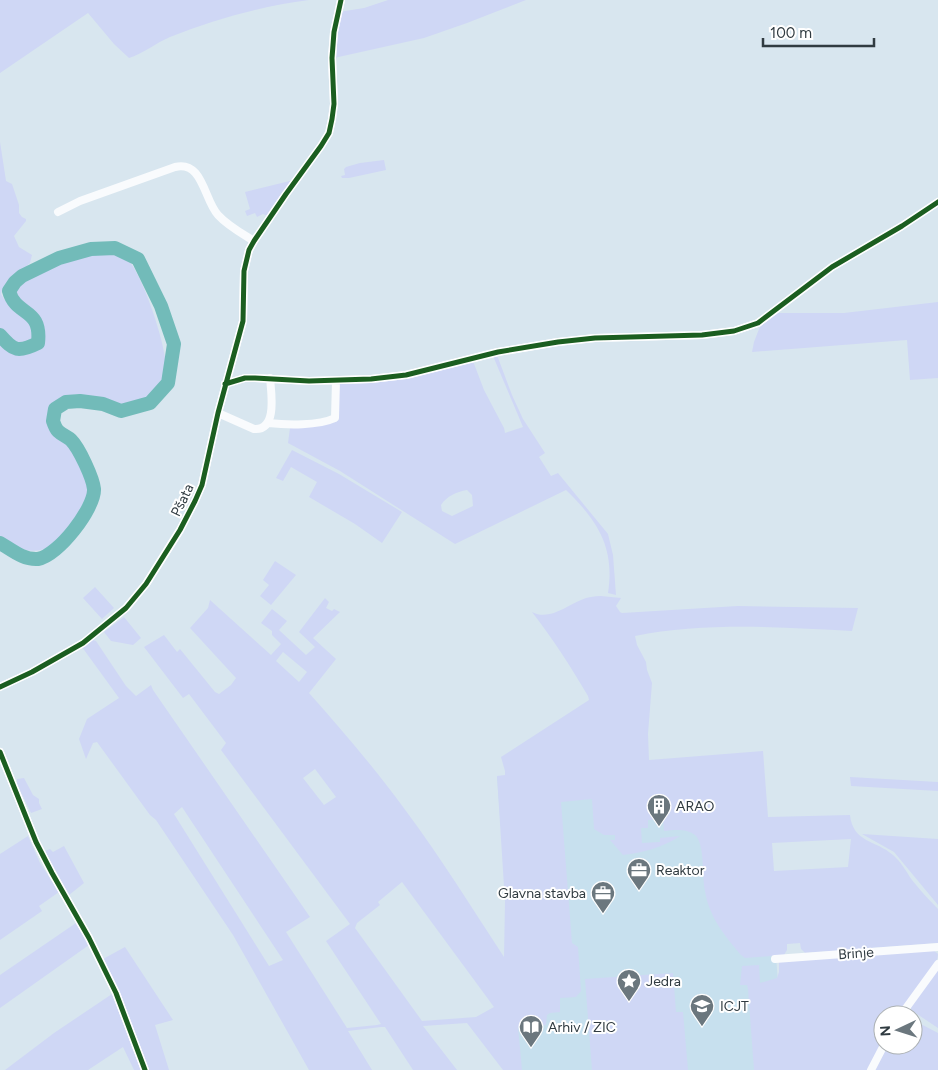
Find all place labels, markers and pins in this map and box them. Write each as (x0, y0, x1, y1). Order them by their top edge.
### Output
building icon: ARAO (646, 793, 672, 827)
place label: ARAO (676, 798, 714, 815)
office icon: Reaktor (626, 857, 652, 891)
place label: Reaktor (656, 862, 705, 879)
office icon: Glavna stavba (590, 880, 616, 914)
place label: Glavna stavba (498, 885, 586, 902)
place icon: Jedra (616, 968, 642, 1002)
place label: Jedra (646, 973, 681, 990)
school or university icon: ICJT (689, 993, 715, 1027)
place label: ICJT (720, 998, 749, 1015)
library icon: Arhiv / ZIC (518, 1014, 544, 1048)
place label: Arhiv / ZIC (548, 1019, 616, 1036)

